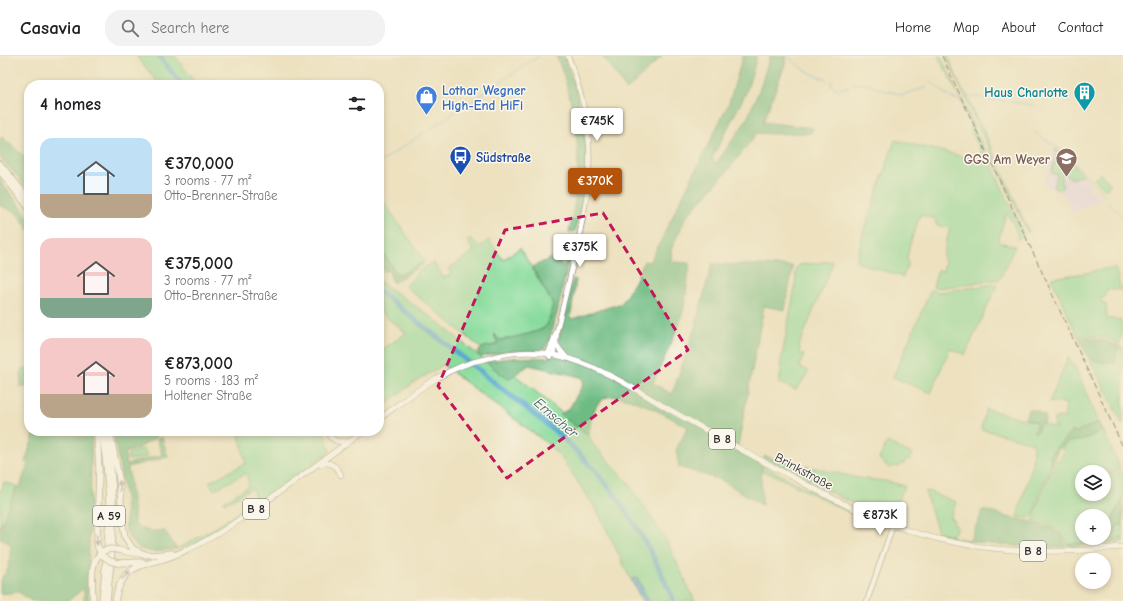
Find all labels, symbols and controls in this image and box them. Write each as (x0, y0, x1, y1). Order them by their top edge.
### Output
search box (105, 10, 385, 46)
text: Casavia (20, 17, 81, 39)
icon: search (119, 17, 141, 39)
text: Search here (151, 19, 229, 37)
text: Home (895, 19, 931, 36)
text: Map (953, 19, 979, 36)
text: About (1001, 19, 1036, 36)
text: Contact (1058, 19, 1103, 36)
building icon: Haus Charlotte (1071, 79, 1097, 112)
place label: Lothar Wegner High-End HiFi (442, 83, 526, 113)
shop icon: Lothar Wegner High-End HiFi (414, 84, 440, 117)
place label: Haus Charlotte (984, 85, 1069, 100)
icon: filters (346, 93, 368, 115)
text: 4 homes (40, 95, 101, 114)
pin: €745K (569, 108, 625, 142)
text: €745K (580, 113, 614, 128)
bus stop icon: Südstraße (447, 144, 473, 177)
school or university icon: GGS Am Weyer (1053, 146, 1079, 179)
place label: Südstraße (476, 150, 532, 165)
place label: GGS Am Weyer (964, 152, 1051, 167)
icon: home (72, 154, 120, 202)
text: €370,000 (164, 154, 234, 173)
pin: €370K (567, 168, 623, 202)
text: 3 rooms · 77 m² (164, 173, 251, 188)
text: €370K (577, 173, 613, 188)
text: Otto-Brenner-Straße (164, 188, 278, 203)
pin: €375K (552, 234, 608, 268)
text: €375K (562, 239, 598, 254)
icon: home (72, 254, 120, 302)
text: €375,000 (164, 254, 233, 273)
text: 3 rooms · 77 m² (164, 273, 251, 288)
text: Otto-Brenner-Straße (164, 288, 278, 303)
icon: home (72, 354, 120, 402)
text: €873,000 (164, 354, 233, 373)
text: 5 rooms · 183 m² (164, 373, 258, 388)
text: Holtener Straße (164, 388, 252, 403)
water label: Emscher (531, 394, 583, 443)
road number: B 8 (709, 429, 735, 449)
street label: Brinkstraße (772, 449, 836, 493)
map controls (1075, 465, 1111, 589)
button: layers (1075, 465, 1111, 501)
one-way arrow (117, 480, 124, 492)
road number: B 8 (243, 499, 269, 519)
pin: €873K (852, 502, 908, 536)
road number: A 59 (93, 506, 125, 526)
text: €873K (862, 507, 898, 522)
button: + (1075, 509, 1111, 545)
one-way arrow (94, 534, 101, 546)
road number: B 8 (1020, 541, 1046, 561)
button: − (1075, 553, 1111, 589)
one-way arrow (122, 570, 131, 580)

